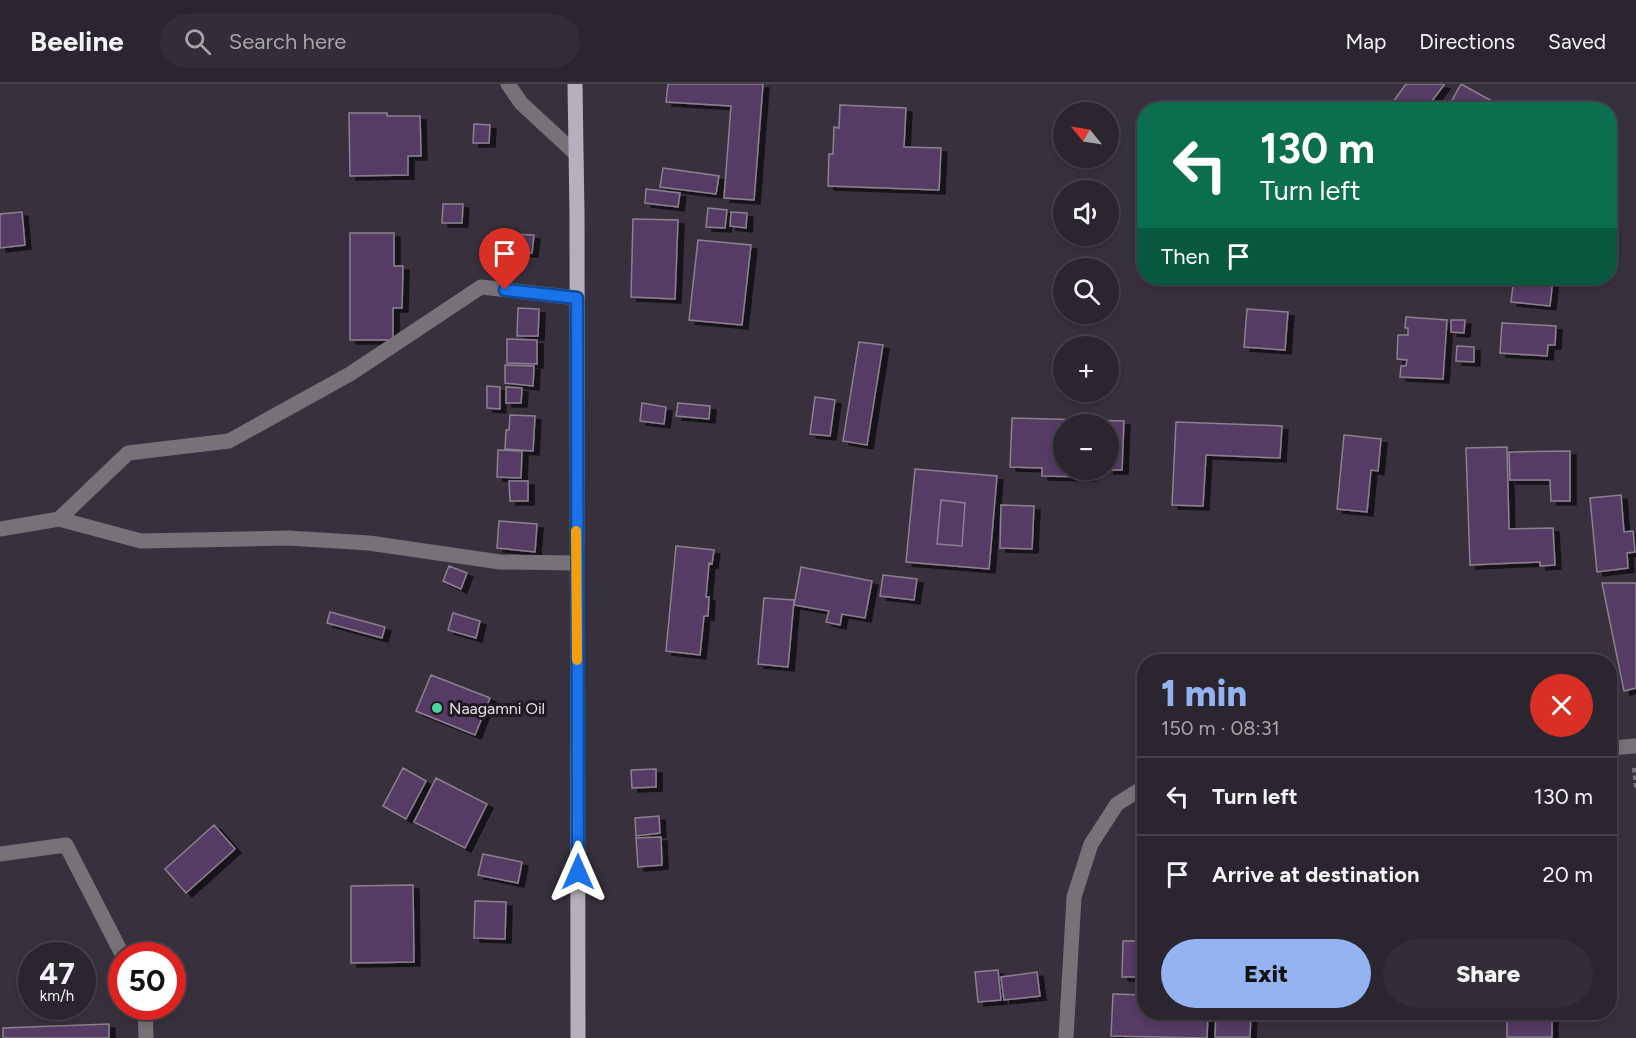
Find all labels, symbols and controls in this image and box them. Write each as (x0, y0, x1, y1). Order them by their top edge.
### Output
search box (160, 14, 580, 68)
text: Beeline (30, 24, 124, 58)
icon: search (181, 25, 214, 58)
text: Search here (229, 28, 346, 55)
text: Map (1345, 29, 1386, 54)
text: Directions (1419, 29, 1515, 54)
text: Saved (1548, 29, 1606, 54)
north arrow (1053, 102, 1119, 168)
map controls (1053, 102, 1119, 480)
text: 130 m (1260, 123, 1375, 174)
icon: left (1161, 126, 1239, 204)
text: Turn left (1260, 174, 1360, 207)
button: sound (1053, 180, 1119, 246)
pin (479, 228, 530, 290)
icon: arrive (488, 237, 521, 270)
icon: arrive (1222, 240, 1255, 273)
text: Then (1161, 243, 1210, 270)
button: search (1053, 258, 1119, 324)
button: + (1053, 336, 1119, 402)
button: − (1053, 414, 1119, 480)
text: 1 min (1161, 672, 1247, 715)
button: close (1530, 674, 1593, 737)
place label: Naagamni Oil (449, 699, 545, 718)
marker: Naagamni Oil (430, 701, 444, 715)
text: 150 m · 08:31 (1161, 716, 1280, 740)
icon: left (1161, 780, 1194, 813)
text: Turn left (1212, 783, 1298, 810)
text: 130 m (1534, 783, 1593, 810)
position arrow (546, 840, 610, 904)
icon: arrive (1161, 858, 1194, 891)
text: Arrive at destination (1212, 861, 1420, 888)
text: 20 m (1542, 861, 1593, 888)
button: Exit (1161, 939, 1371, 1008)
button: Share (1383, 939, 1593, 1008)
speed limit sign: 50 (108, 942, 186, 1020)
text: 47 (39, 955, 75, 992)
text: km/h (40, 987, 74, 1005)

